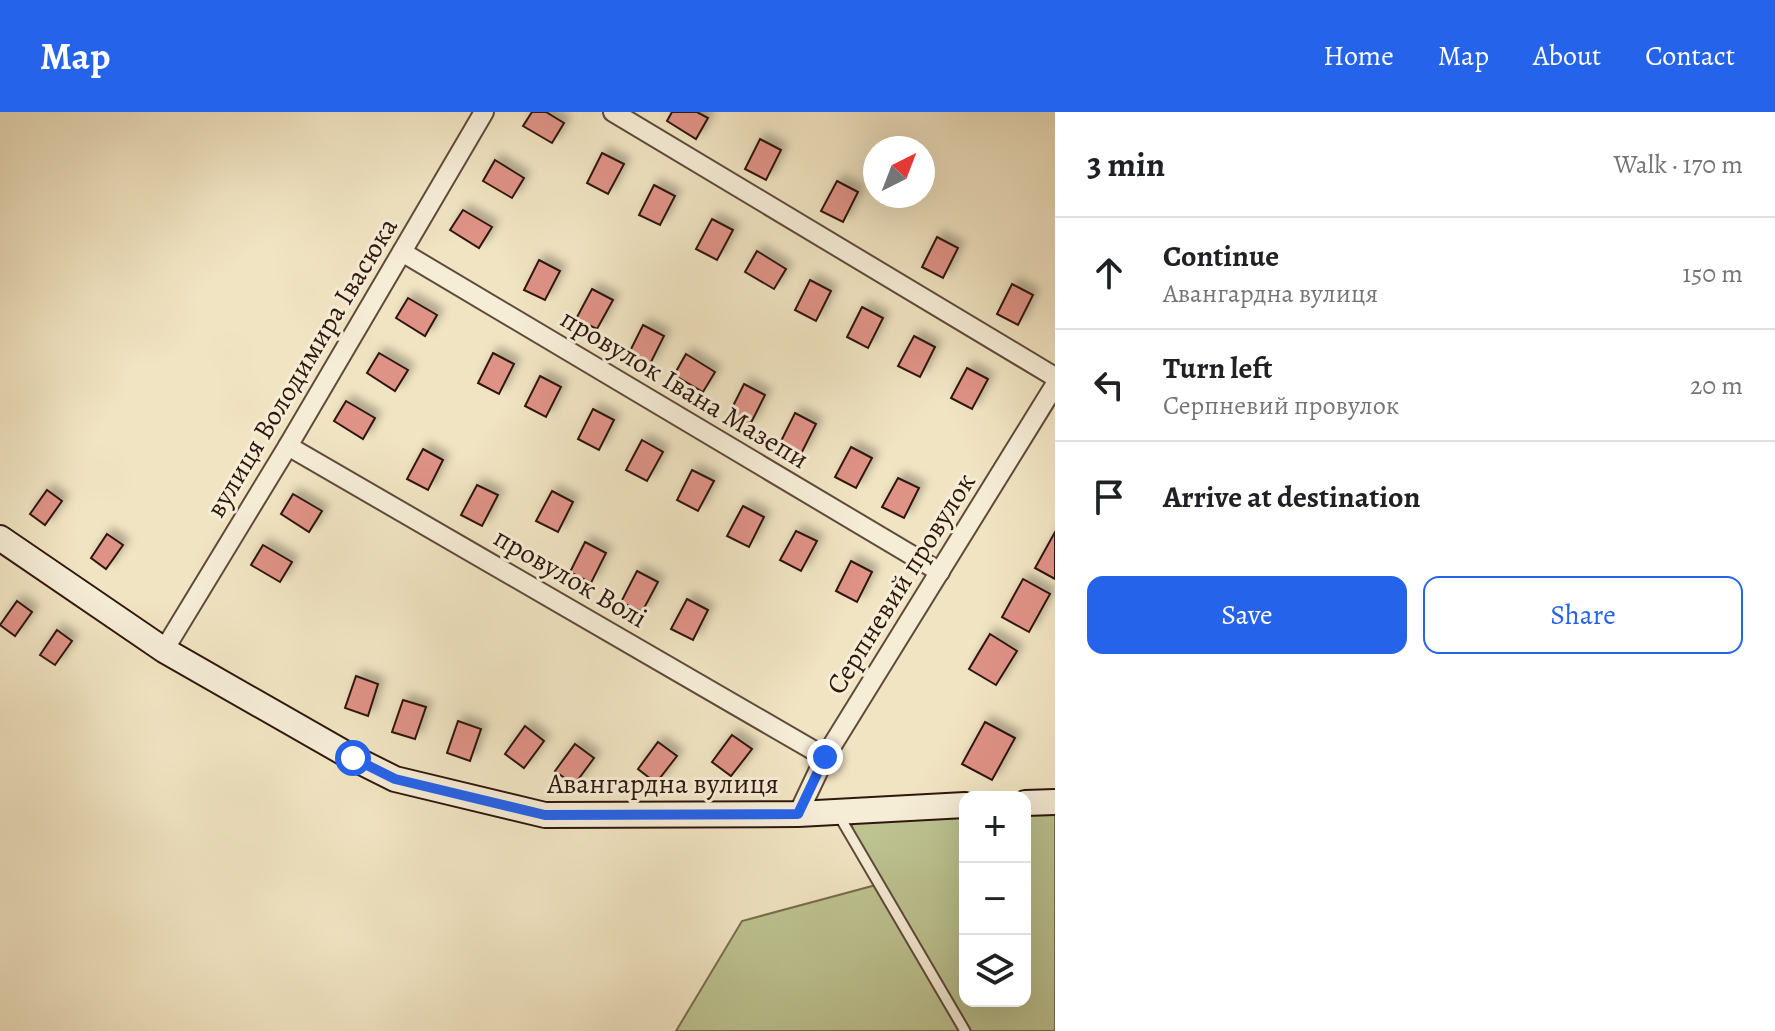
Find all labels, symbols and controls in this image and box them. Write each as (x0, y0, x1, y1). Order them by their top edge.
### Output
text: Map (40, 30, 110, 82)
text: Home (1323, 37, 1394, 75)
text: Map (1438, 37, 1489, 75)
text: About (1533, 37, 1601, 75)
text: Contact (1645, 37, 1735, 75)
north arrow (863, 136, 935, 208)
text: 3 min (1087, 141, 1165, 188)
text: Walk · 170 m (1614, 147, 1743, 182)
street label: вулиця Володимира Івасюка (197, 210, 407, 525)
text: Continue (1163, 236, 1279, 276)
icon: ahead (1087, 251, 1131, 295)
text: 150 m (1682, 256, 1743, 291)
text: Авангардна вулиця (1163, 276, 1378, 311)
street label: провулок Івана Мазепи (553, 300, 816, 478)
text: Turn left (1163, 348, 1272, 388)
icon: left (1087, 363, 1131, 407)
text: 20 m (1690, 368, 1743, 403)
text: Серпневий провулок (1163, 388, 1399, 423)
street label: Серпневий провулок (817, 466, 984, 702)
icon: arrive (1087, 475, 1131, 519)
text: Arrive at destination (1163, 477, 1420, 517)
street label: провулок Волі (487, 519, 654, 637)
button: Save (1087, 576, 1407, 654)
button: Share (1423, 576, 1743, 654)
route end (807, 739, 843, 775)
route start (335, 740, 371, 776)
street label: Авангардна вулиця (546, 765, 779, 803)
map controls (959, 791, 1031, 1007)
button: + (959, 791, 1031, 863)
button: − (959, 863, 1031, 935)
button: layers (959, 935, 1031, 1007)

